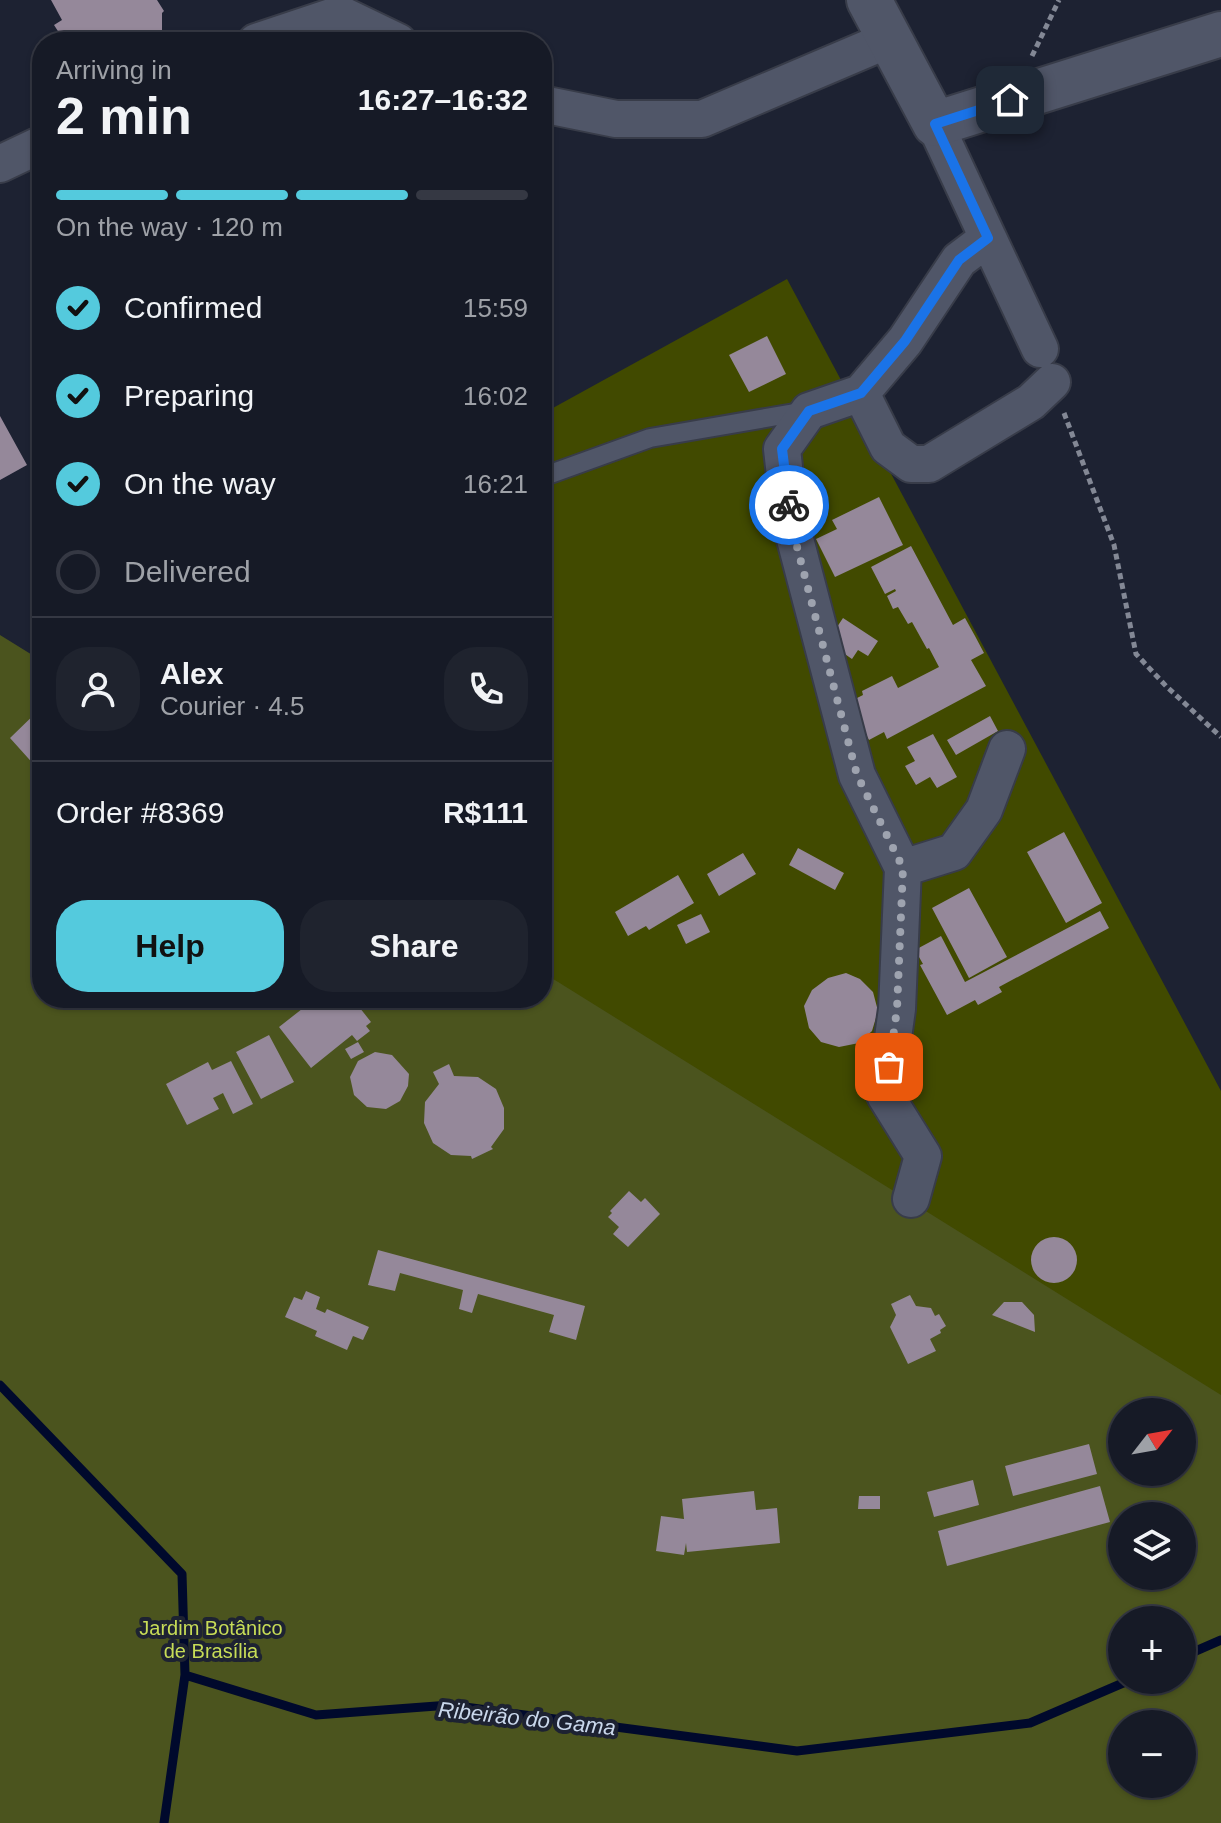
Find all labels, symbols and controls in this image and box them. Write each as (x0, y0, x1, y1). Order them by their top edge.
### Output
text: Arriving in (56, 55, 172, 85)
pin (976, 66, 1044, 134)
icon: home (988, 78, 1032, 122)
text: 16:27–16:32 (358, 83, 528, 116)
text: 2 min (56, 87, 192, 145)
text: On the way · 120 m (56, 212, 283, 242)
icon: check (56, 286, 100, 330)
text: Confirmed (124, 291, 262, 324)
text: 15:59 (463, 293, 528, 323)
icon: check (56, 374, 100, 418)
text: Preparing (124, 379, 254, 412)
text: 16:02 (463, 381, 528, 411)
icon: check (56, 462, 100, 506)
courier (749, 465, 829, 545)
text: On the way (124, 467, 276, 500)
text: 16:21 (463, 469, 528, 499)
icon: bike (767, 483, 811, 527)
text: Delivered (124, 555, 251, 588)
button: person (56, 647, 140, 731)
button: phone (444, 647, 528, 731)
text: Alex (160, 657, 223, 690)
text: Courier · 4.5 (160, 691, 305, 721)
text: Order #8369 (56, 796, 224, 829)
text: R$111 (443, 796, 528, 829)
button: Help (56, 900, 284, 992)
button: Share (300, 900, 528, 992)
pin (855, 1033, 923, 1101)
icon: bag (867, 1045, 911, 1089)
north arrow (1108, 1398, 1196, 1486)
map controls (1108, 1398, 1196, 1798)
button: layers (1108, 1502, 1196, 1590)
button: + (1108, 1606, 1196, 1694)
park label: Jardim Botânico de Brasília (139, 1617, 283, 1662)
water label: Ribeirão do Gama (437, 1697, 617, 1740)
button: − (1108, 1710, 1196, 1798)

